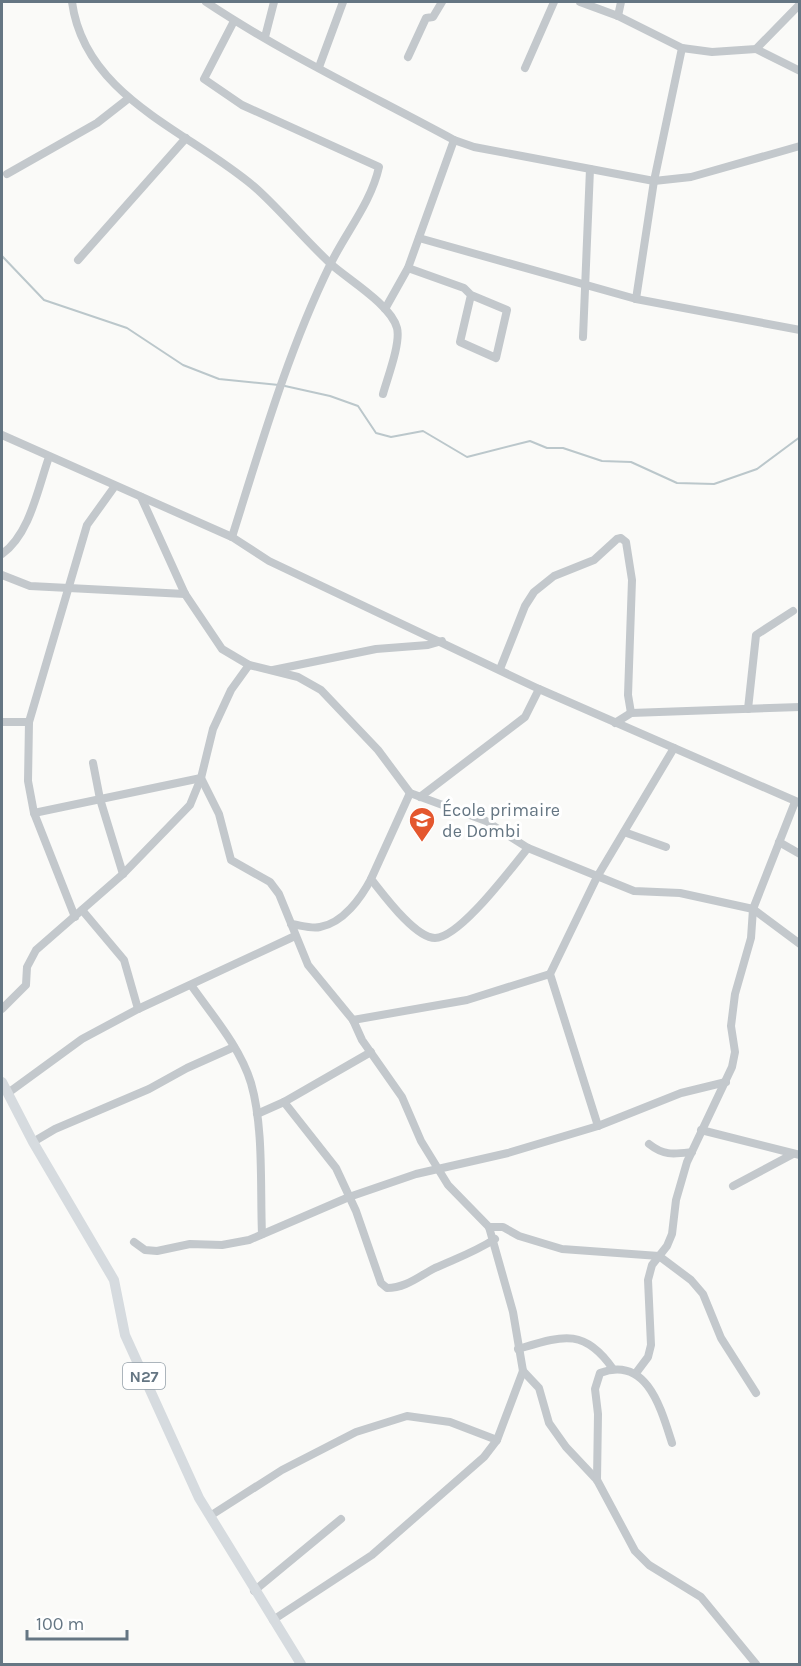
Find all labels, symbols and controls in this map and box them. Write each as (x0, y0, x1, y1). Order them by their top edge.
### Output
place label: École primaire de Dombi (442, 798, 560, 842)
school or university icon: École primaire de Dombi (407, 805, 437, 843)
road number: N27 (123, 1363, 165, 1389)
scale bar (27, 1603, 128, 1641)
text: 100 m (36, 1613, 84, 1635)

